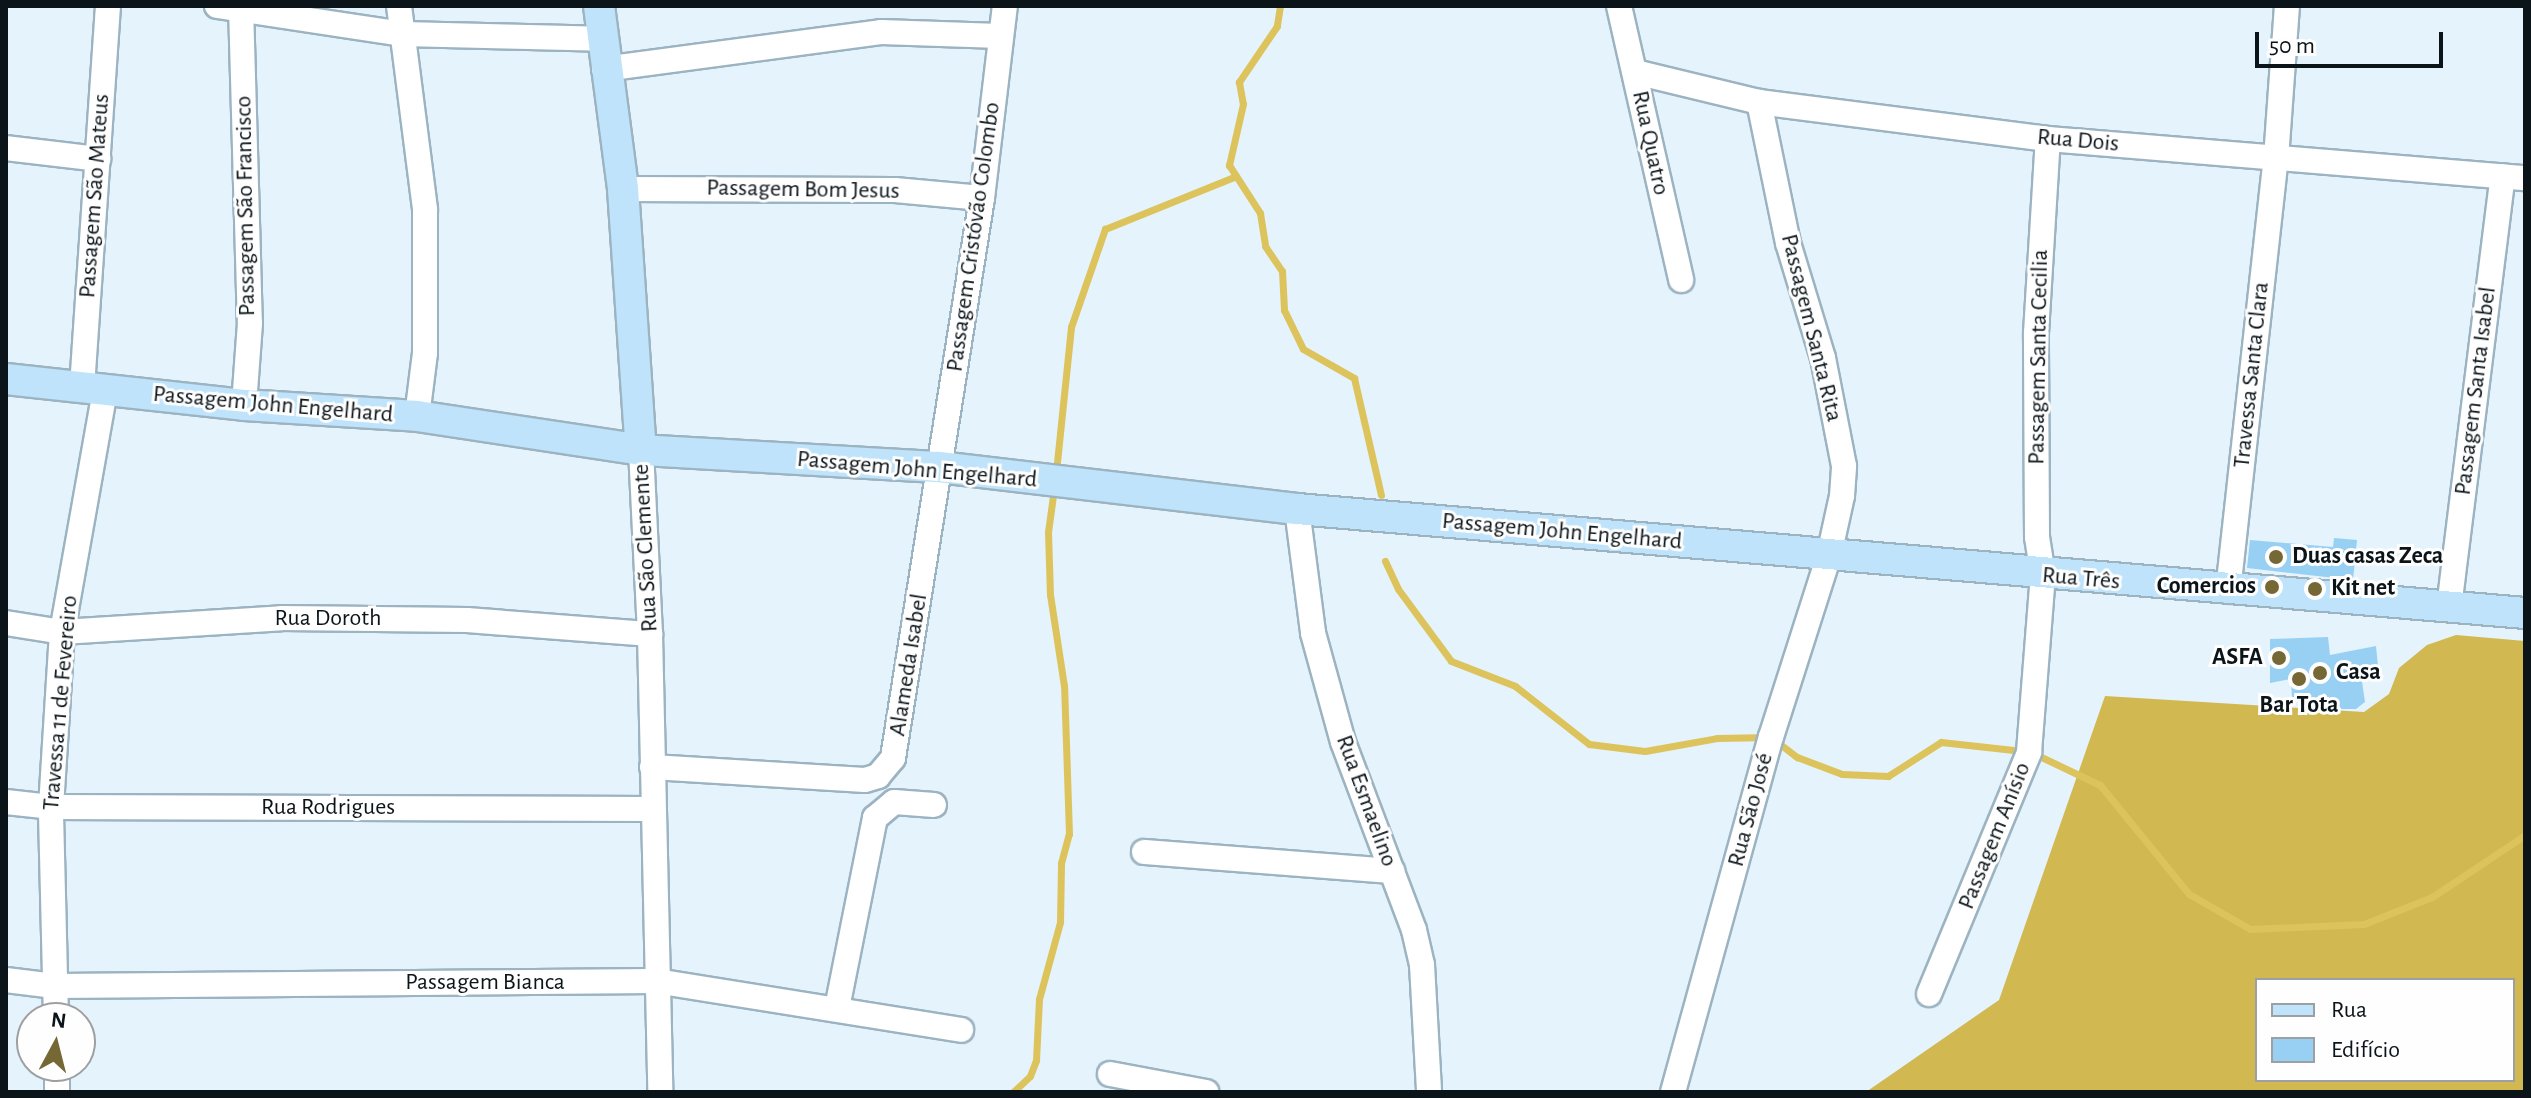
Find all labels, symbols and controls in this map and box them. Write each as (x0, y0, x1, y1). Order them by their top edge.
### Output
scale bar (2259, 16, 2447, 66)
text: 50 m (2269, 34, 2315, 58)
street label: Rua Quatro (1625, 88, 1675, 198)
street label: Passagem São Mateus (73, 93, 117, 299)
street label: Passagem São Francisco (230, 95, 262, 317)
street label: Passagem Cristóvão Colombo (941, 100, 1007, 374)
street label: Rua Dois (2036, 123, 2120, 159)
street label: Passagem Bom Jesus (706, 174, 900, 206)
street label: Passagem Santa Rita (1774, 231, 1848, 425)
street label: Passagem Santa Cecilia (2023, 249, 2055, 465)
street label: Travessa Santa Clara (2228, 281, 2276, 469)
street label: Passagem Santa Isabel (2449, 285, 2503, 497)
street label: Passagem John Engelhard (152, 380, 394, 430)
street label: Passagem John Engelhard (796, 445, 1038, 495)
street label: Rua São Clemente (627, 463, 665, 633)
street label: Passagem John Engelhard (1441, 507, 1683, 557)
place label: Duas casas Zeca (2292, 543, 2443, 571)
marker: Duas casas Zeca (2267, 548, 2285, 566)
street label: Rua Três (2041, 561, 2121, 597)
place label: Comercios (2157, 573, 2256, 601)
place label: Kit net (2331, 575, 2395, 603)
marker: Comercios (2263, 578, 2281, 596)
marker: Kit net (2306, 580, 2324, 598)
street label: Alameda Isabel (884, 592, 934, 738)
street label: Travessa 11 de Fevereiro (37, 594, 85, 812)
street label: Rua Doroth (275, 605, 381, 633)
place label: ASFA (2212, 644, 2263, 672)
marker: ASFA (2270, 649, 2288, 667)
place label: Casa (2336, 659, 2381, 687)
marker: Casa (2311, 664, 2329, 682)
marker: Bar Tota (2290, 670, 2308, 688)
place label: Bar Tota (2259, 692, 2339, 720)
street label: Rua Esmaelino (1329, 731, 1403, 871)
street label: Rua São José (1722, 750, 1780, 870)
street label: Passagem Anísio (1952, 758, 2038, 914)
street label: Rua Rodrigues (261, 794, 395, 822)
street label: Passagem Bianca (405, 969, 565, 997)
legend (2255, 978, 2515, 1082)
text: Rua (2331, 998, 2367, 1022)
north arrow (16, 1002, 96, 1082)
text: N (50, 1008, 68, 1032)
text: Edifício (2331, 1038, 2400, 1062)

